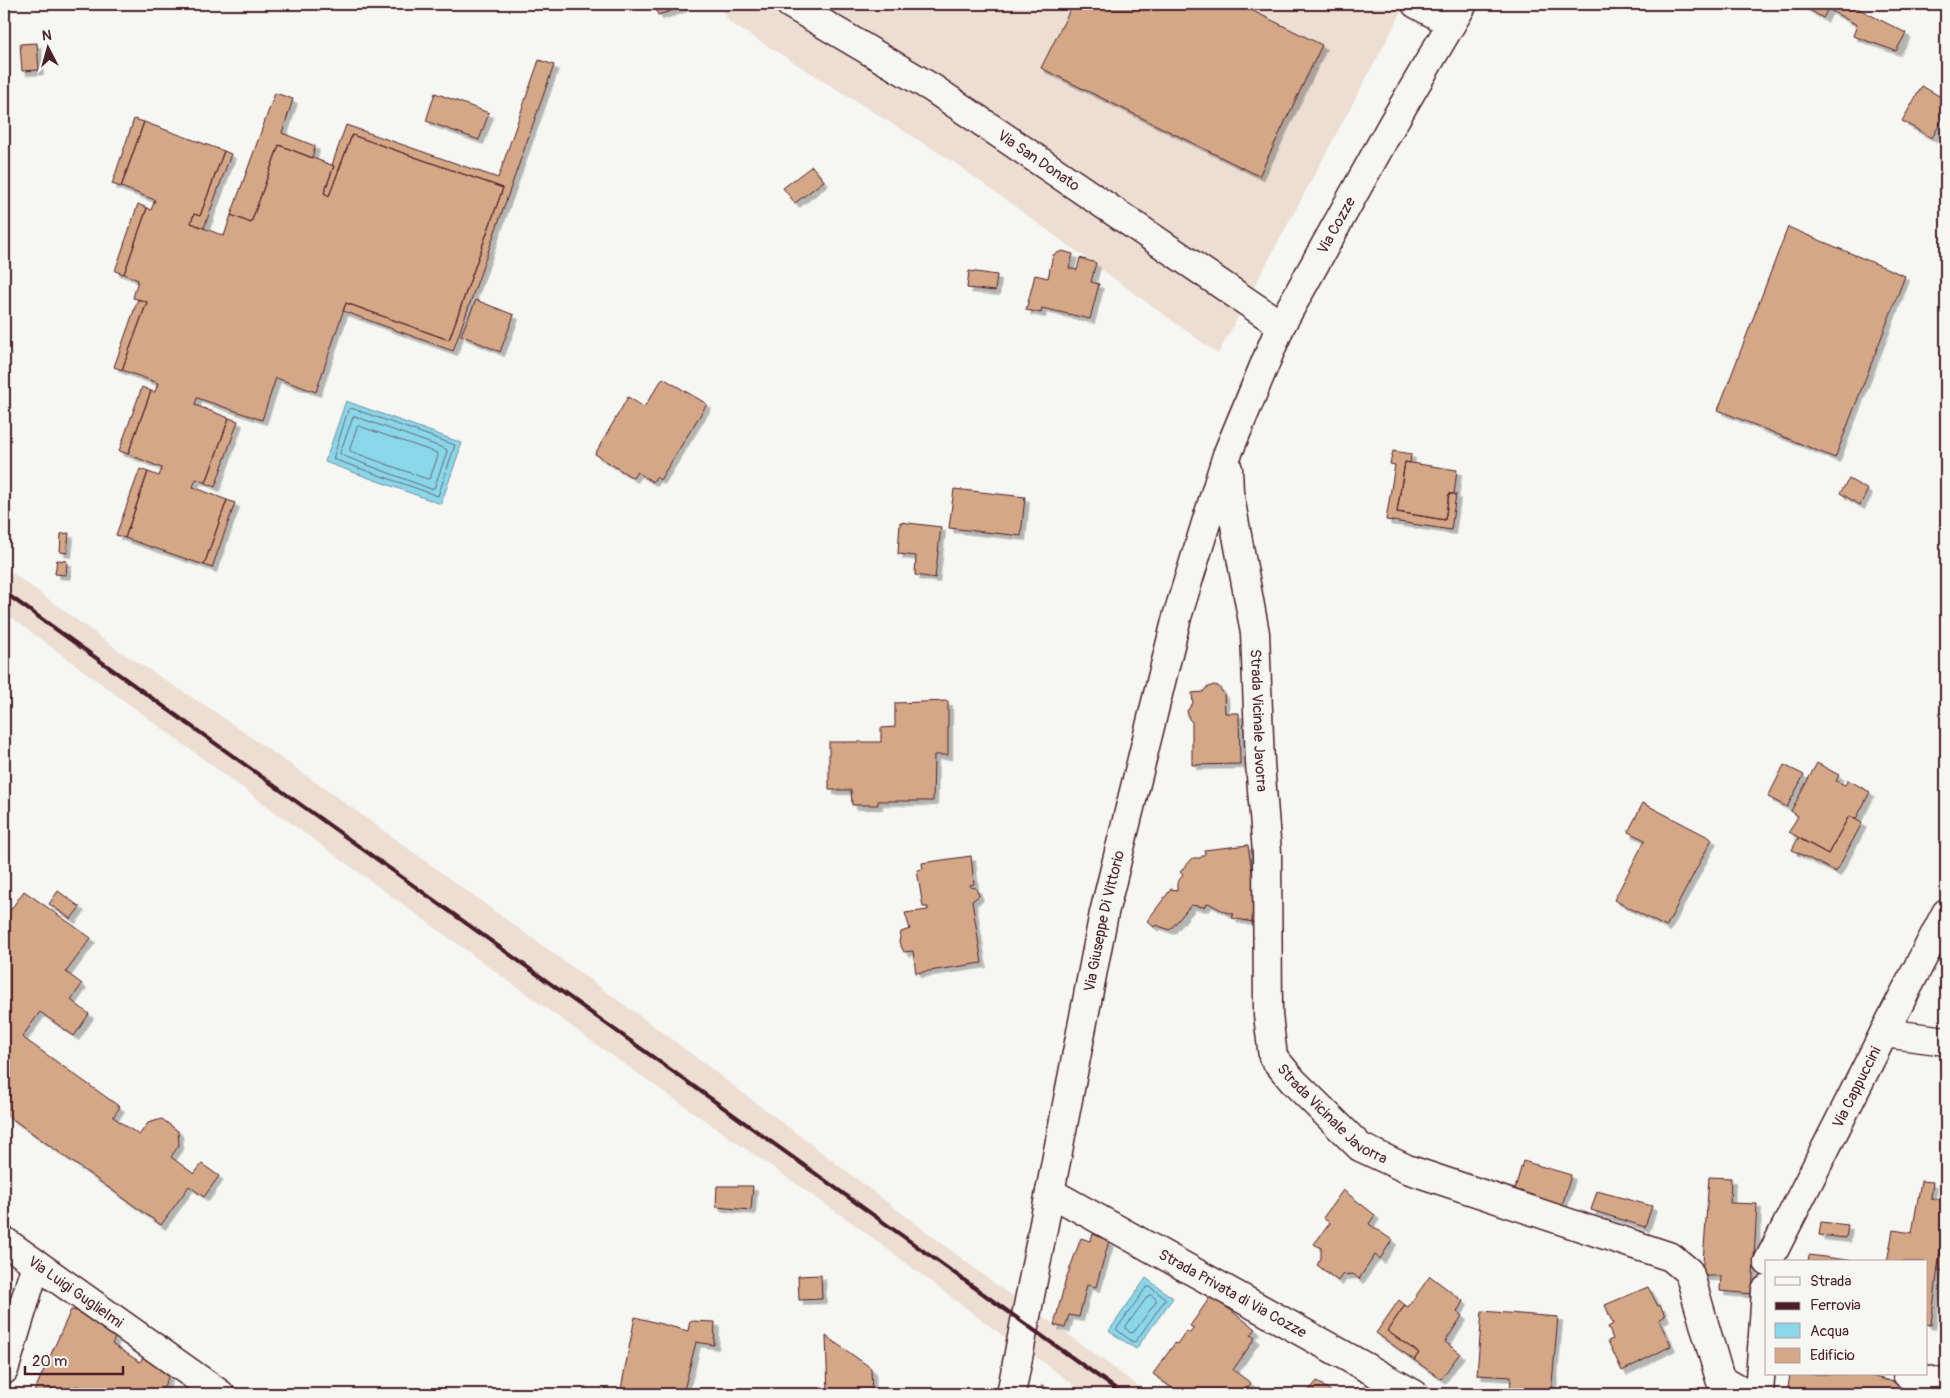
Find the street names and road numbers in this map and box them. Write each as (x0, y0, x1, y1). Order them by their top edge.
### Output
street label: Via San Donato (994, 126, 1084, 195)
street label: Via Cozze (1313, 193, 1360, 257)
street label: Strada Vicinale Javorra (1246, 649, 1272, 793)
street label: Via Giuseppe Di Vittorio (1079, 848, 1129, 993)
street label: Via Cappuccini (1828, 1043, 1885, 1131)
street label: Strada Vicinale Javorra (1273, 1060, 1390, 1168)
street label: Strada Privata di Via Cozze (1155, 1245, 1311, 1342)
street label: Via Luigi Guglielmi (24, 1252, 127, 1332)

